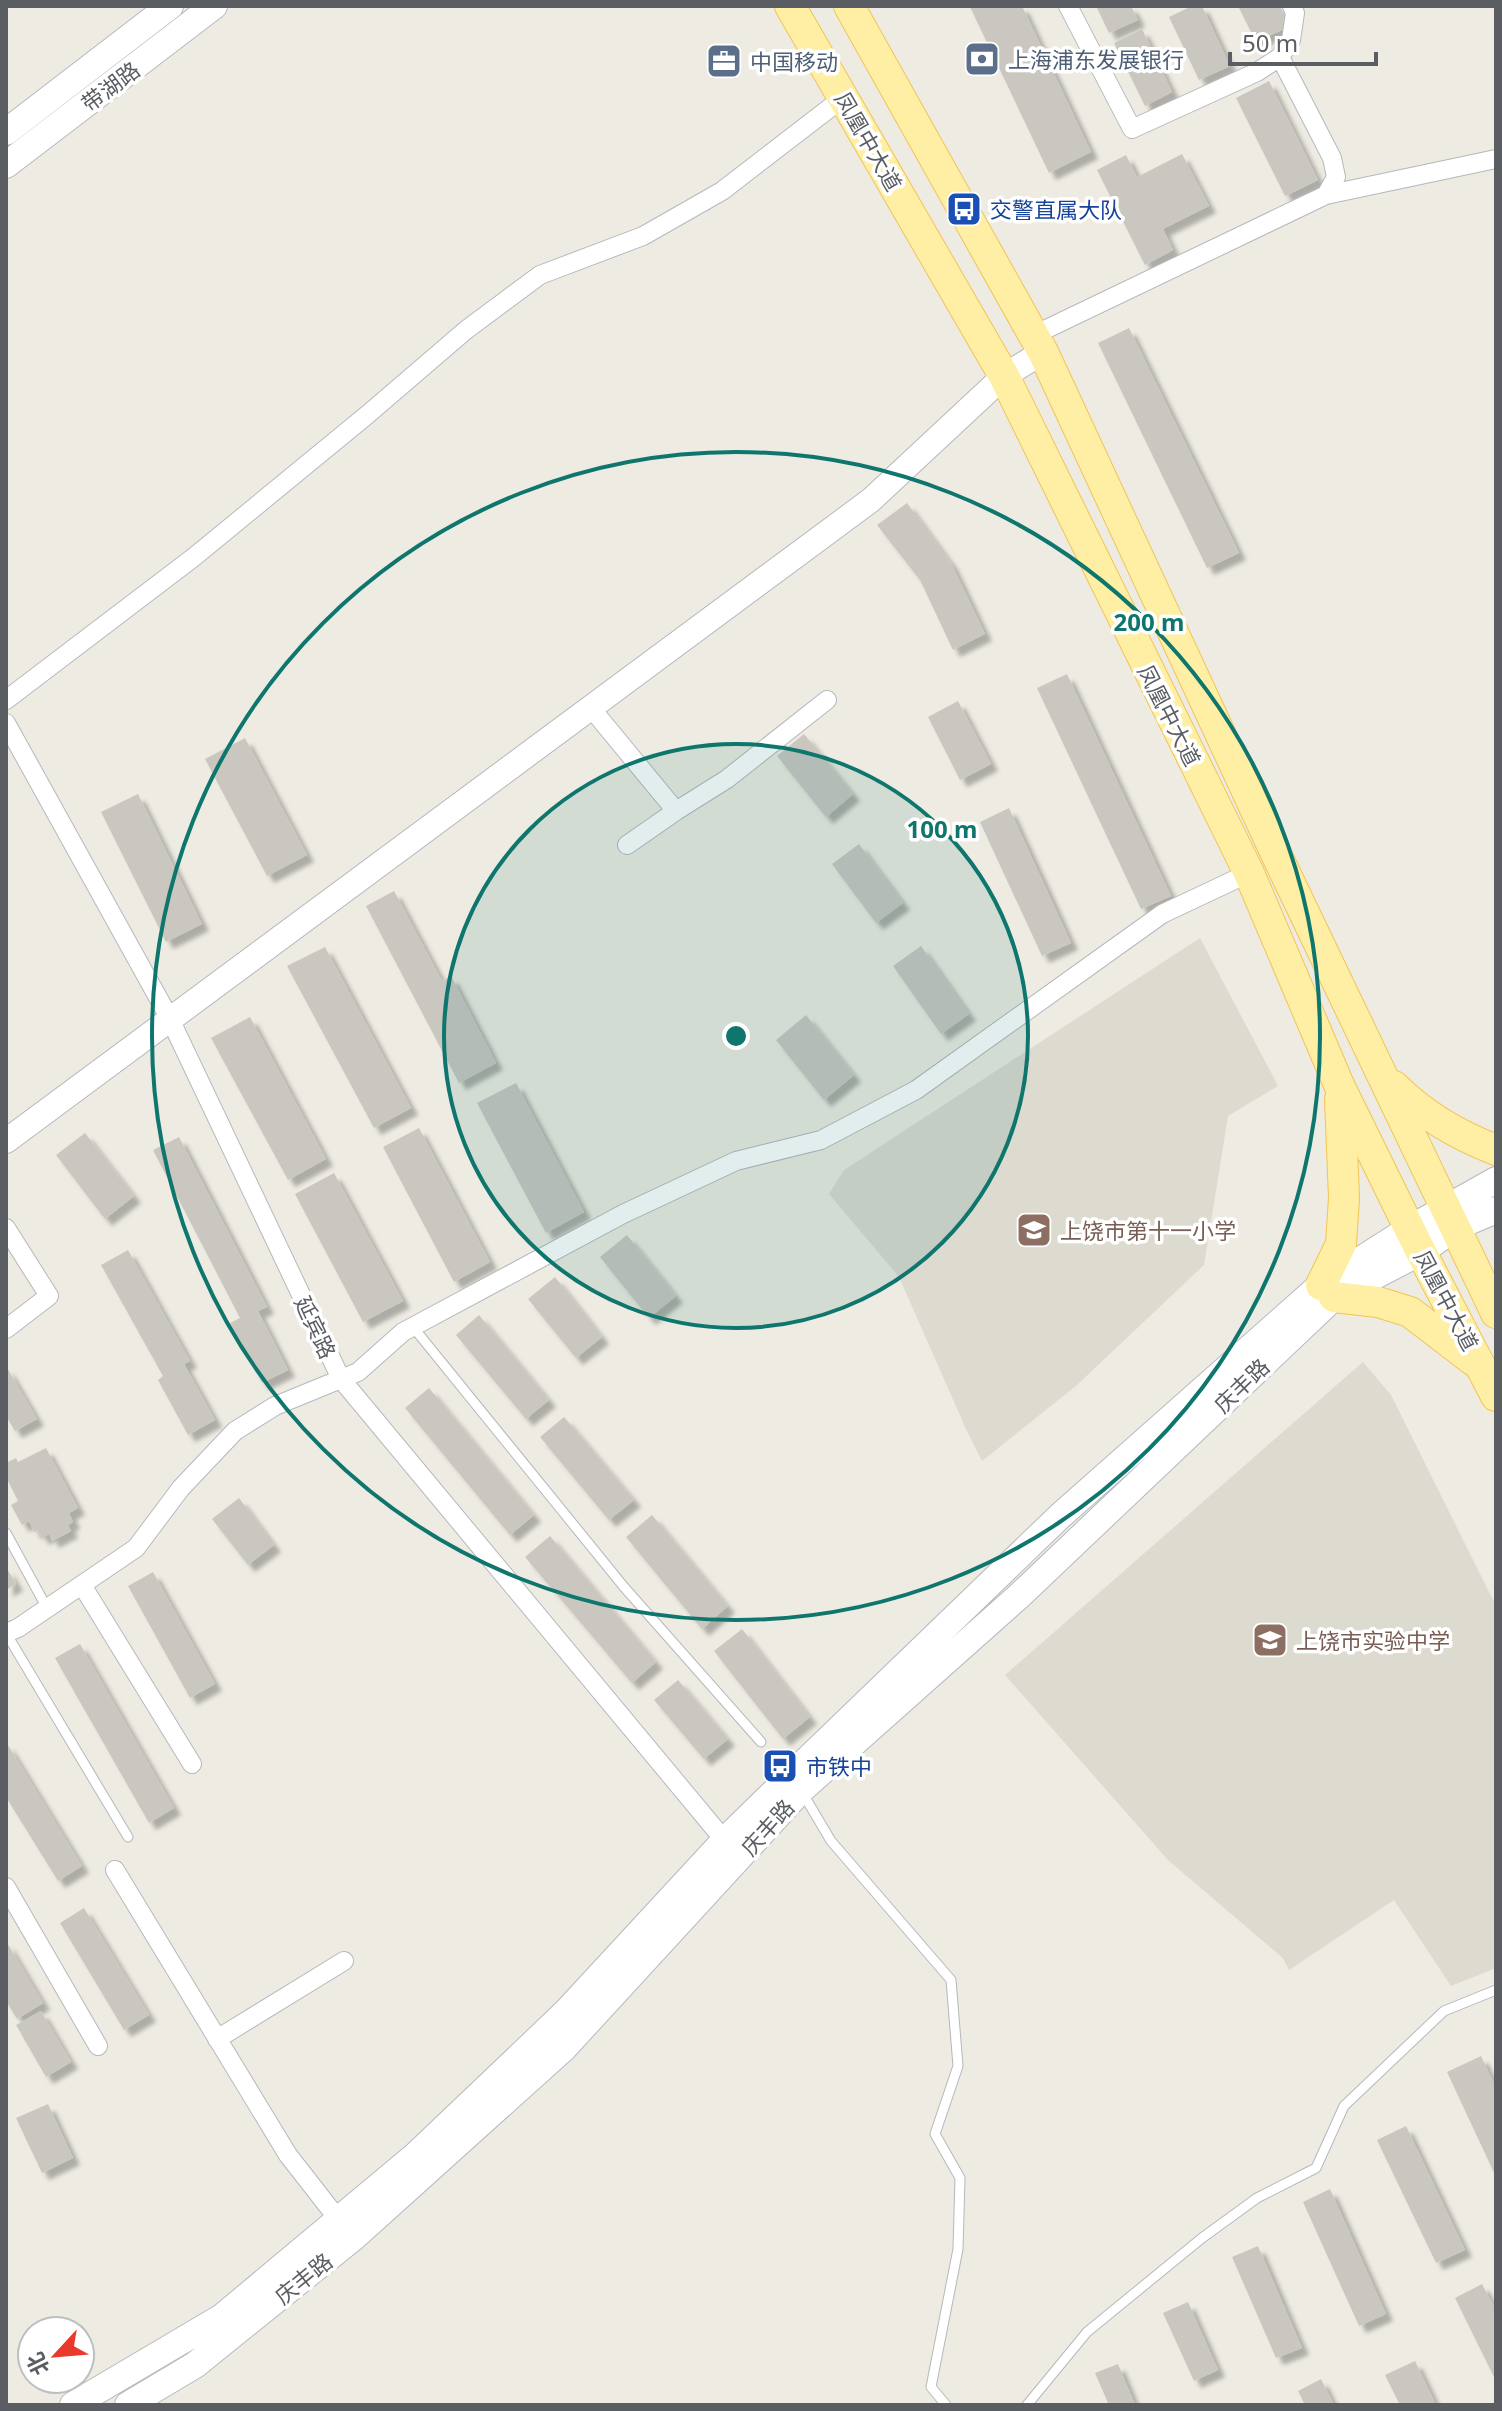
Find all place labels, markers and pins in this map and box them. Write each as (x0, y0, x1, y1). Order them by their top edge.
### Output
bank icon: 上海浦东发展银行 (963, 40, 1001, 78)
office icon: 中国移动 (705, 42, 743, 80)
place label: 上海浦东发展银行 (1008, 44, 1184, 74)
place label: 中国移动 (750, 46, 838, 76)
bus stop icon: 交警直属大队 (945, 190, 983, 228)
place label: 交警直属大队 (990, 194, 1122, 224)
centre of rings (722, 1022, 750, 1050)
school or university icon: 上饶市第十一小学 (1015, 1211, 1053, 1249)
place label: 上饶市第十一小学 (1060, 1215, 1236, 1245)
school or university icon: 上饶市实验中学 (1251, 1621, 1289, 1659)
place label: 上饶市实验中学 (1296, 1625, 1450, 1655)
bus stop icon: 市铁中 (761, 1747, 799, 1785)
place label: 市铁中 (806, 1751, 872, 1781)

